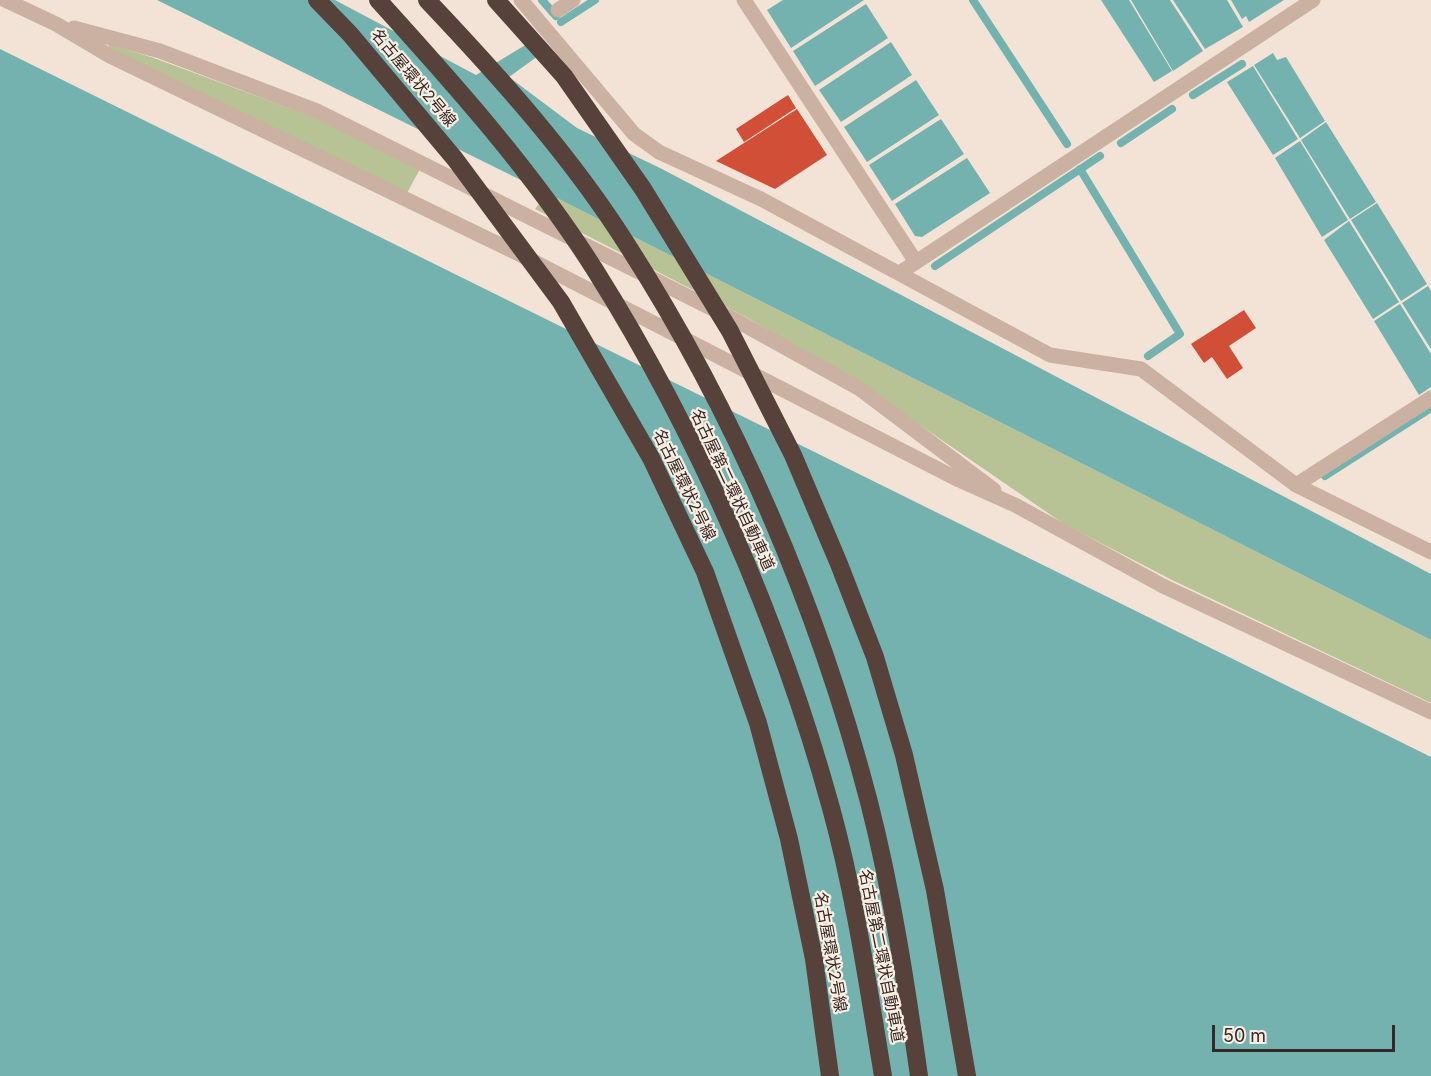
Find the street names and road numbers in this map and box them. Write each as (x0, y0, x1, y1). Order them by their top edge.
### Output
street label: 名古屋環状2号線 (367, 25, 459, 131)
street label: 名古屋第二環状自動車道 (686, 406, 778, 574)
street label: 名古屋環状2号線 (649, 426, 719, 544)
street label: 名古屋第二環状自動車道 (855, 868, 907, 1044)
street label: 名古屋環状2号線 (810, 890, 850, 1014)

